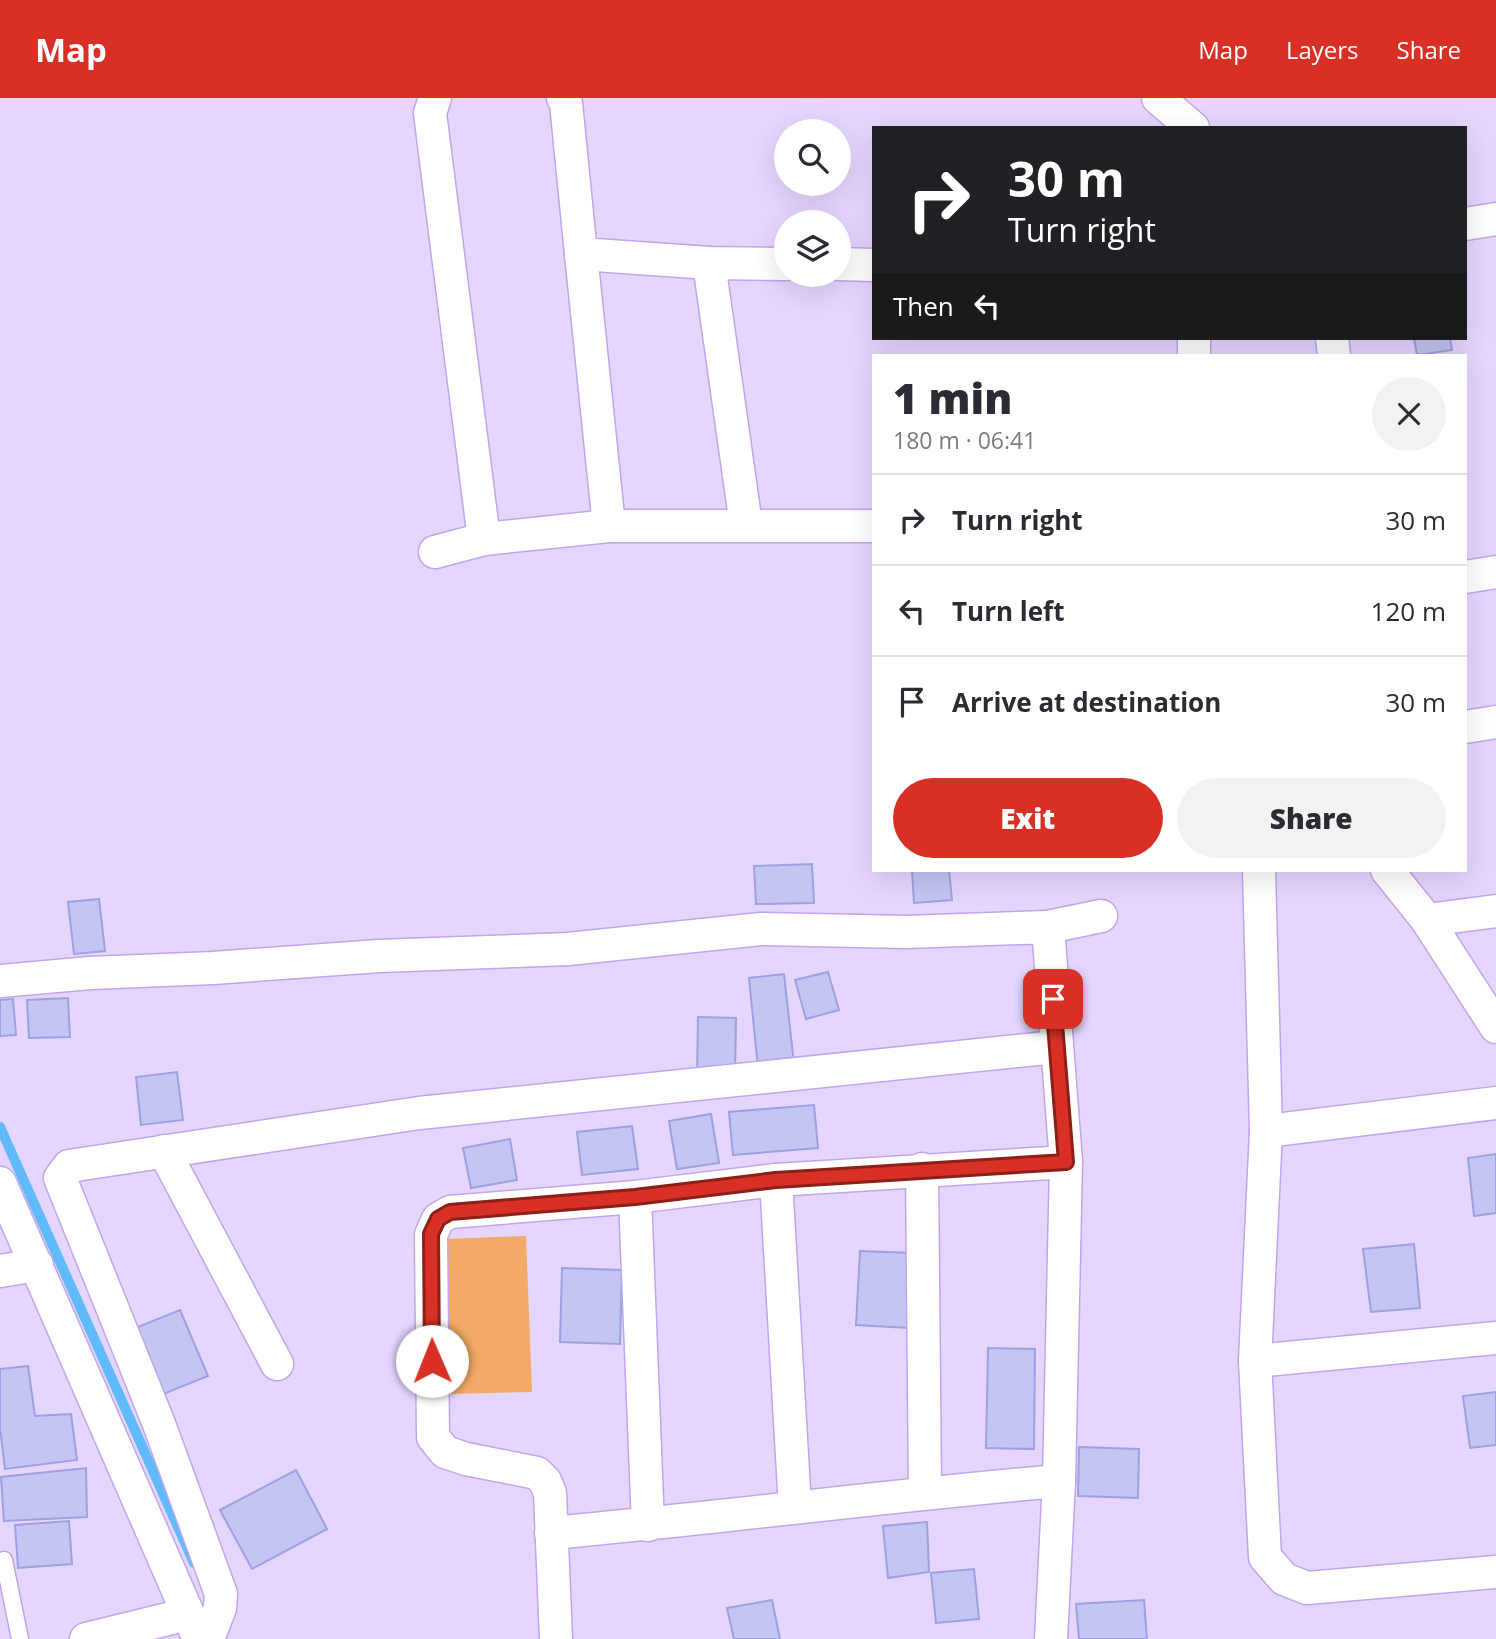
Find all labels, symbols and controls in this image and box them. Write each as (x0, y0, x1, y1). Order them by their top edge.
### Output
text: Map (35, 27, 107, 72)
text: Map (1198, 33, 1248, 66)
text: Layers (1286, 33, 1359, 66)
text: Share (1397, 33, 1461, 66)
map controls (774, 119, 851, 287)
button: search (774, 119, 851, 196)
text: 30 m (1008, 145, 1125, 211)
icon: right (893, 154, 984, 245)
text: Turn right (1008, 208, 1156, 251)
button: layers (774, 210, 851, 287)
icon: left (968, 287, 1006, 325)
text: Then (893, 288, 954, 324)
text: 1 min (893, 369, 1012, 426)
button: close (1372, 377, 1446, 451)
text: 180 m · 06:41 (893, 424, 1036, 456)
icon: right (893, 501, 931, 539)
text: Turn right (952, 502, 1083, 538)
text: 30 m (1385, 502, 1446, 538)
icon: left (893, 592, 931, 630)
text: Turn left (952, 593, 1064, 629)
text: 120 m (1371, 593, 1446, 629)
icon: arrive (893, 683, 931, 721)
text: Arrive at destination (952, 684, 1221, 720)
text: 30 m (1385, 684, 1446, 720)
button: Exit (893, 778, 1163, 858)
button: Share (1177, 778, 1446, 858)
pin (1023, 969, 1083, 1029)
icon: arrive (1034, 980, 1072, 1018)
position arrow (395, 1324, 469, 1398)

